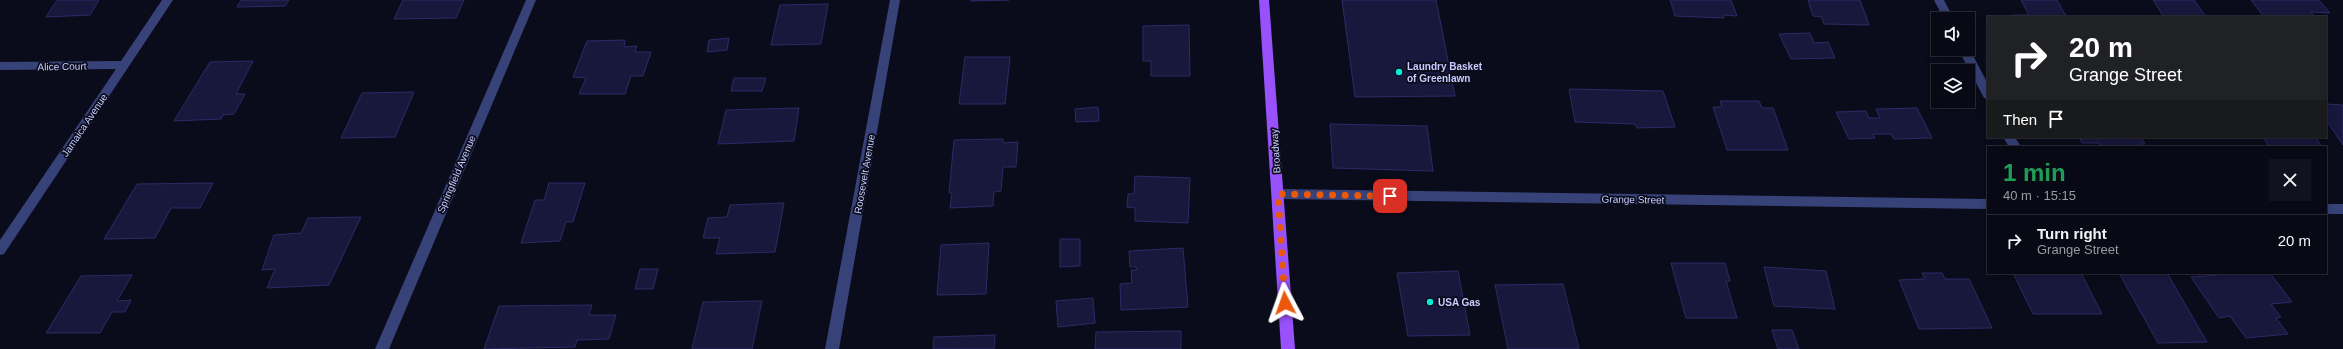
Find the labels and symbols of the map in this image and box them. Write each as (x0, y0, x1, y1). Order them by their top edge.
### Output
street label: Alice Court (37, 61, 87, 72)
place label: Laundry Basket of Greenlawn (1407, 61, 1483, 84)
marker: Laundry Basket of Greenlawn (1394, 67, 1404, 77)
street label: Jamaica Avenue (59, 92, 110, 159)
street label: Broadway (1268, 128, 1283, 174)
street label: Springfield Avenue (435, 133, 478, 215)
street label: Roosevelt Avenue (852, 133, 877, 215)
pin (1373, 179, 1407, 213)
street label: Grange Street (1601, 193, 1665, 206)
position arrow (1264, 282, 1306, 324)
marker: USA Gas (1425, 297, 1435, 307)
place label: USA Gas (1438, 297, 1481, 308)

